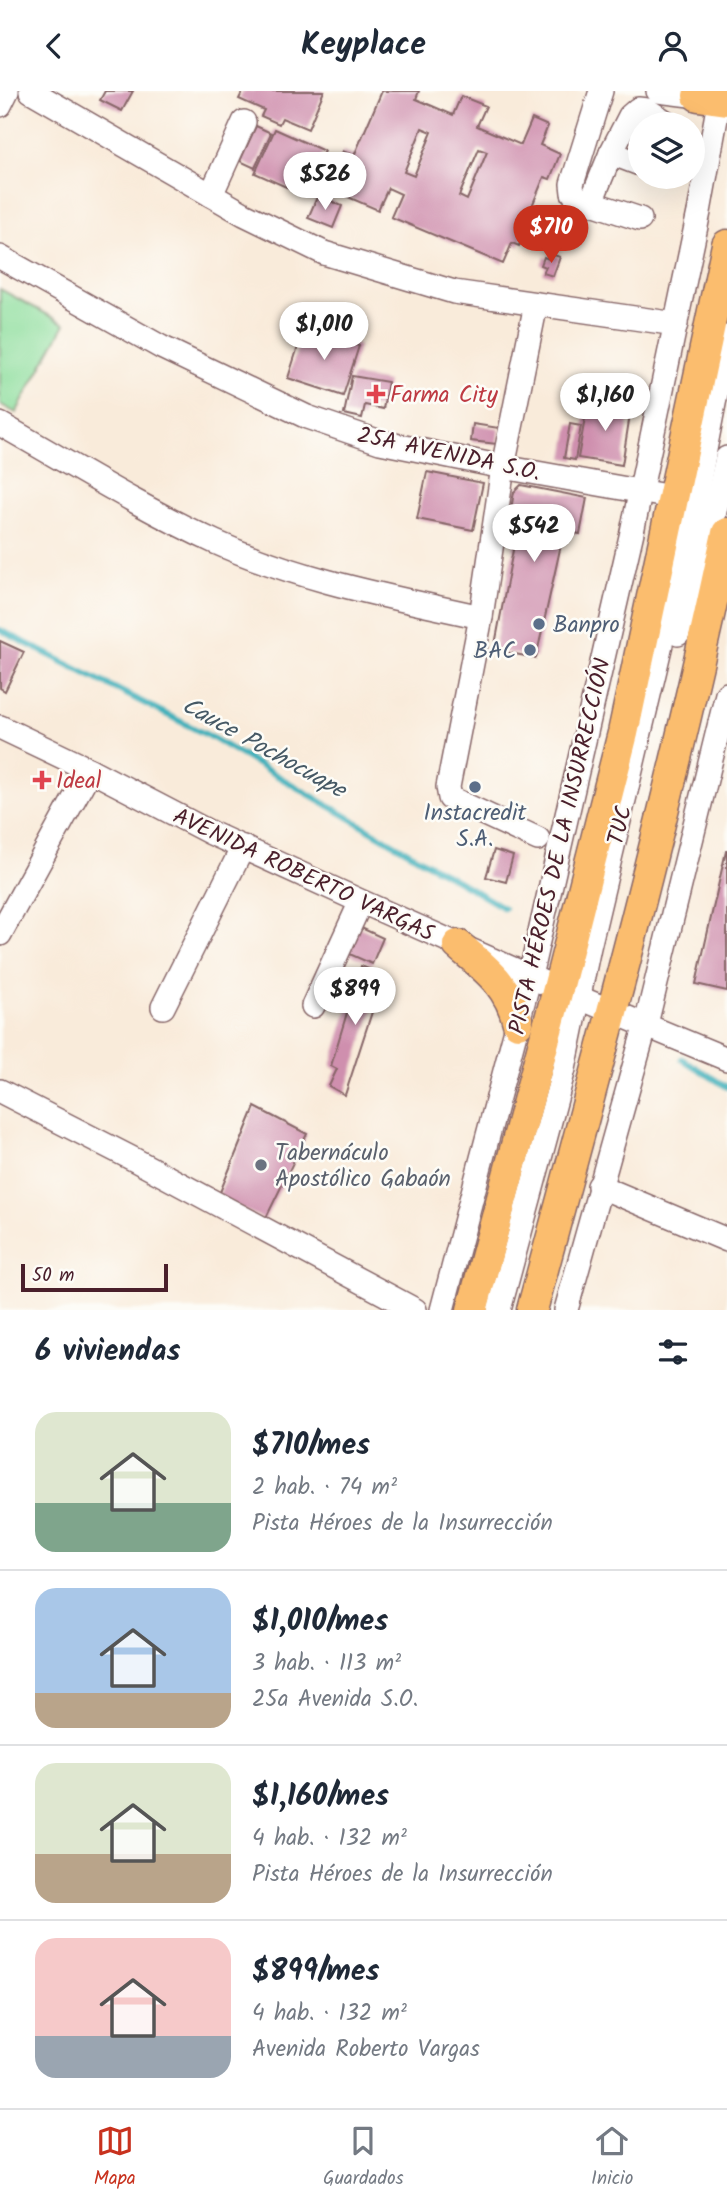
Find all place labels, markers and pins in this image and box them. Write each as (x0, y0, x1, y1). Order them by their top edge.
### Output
pin: $526 (284, 152, 366, 212)
pin: $710 (510, 205, 592, 265)
pin: $1,010 (267, 303, 381, 362)
pin: $1,160 (548, 373, 662, 433)
place label: Farma City (390, 378, 498, 414)
marker: Farma City (368, 386, 384, 402)
pin: $542 (493, 505, 575, 564)
place label: Banpro (553, 608, 620, 644)
marker: Banpro (531, 616, 547, 632)
place label: BAC (474, 634, 516, 670)
marker: BAC (522, 642, 538, 658)
place label: Ideal (56, 764, 102, 800)
marker: Ideal (34, 772, 50, 788)
marker: Instacredit S.A. (467, 779, 483, 795)
place label: Instacredit S.A. (424, 796, 528, 858)
pin: $899 (314, 967, 396, 1027)
place label: Tabernáculo Apostólico Gabaón (275, 1136, 451, 1198)
marker: Tabernáculo Apostólico Gabaón (253, 1157, 269, 1173)

